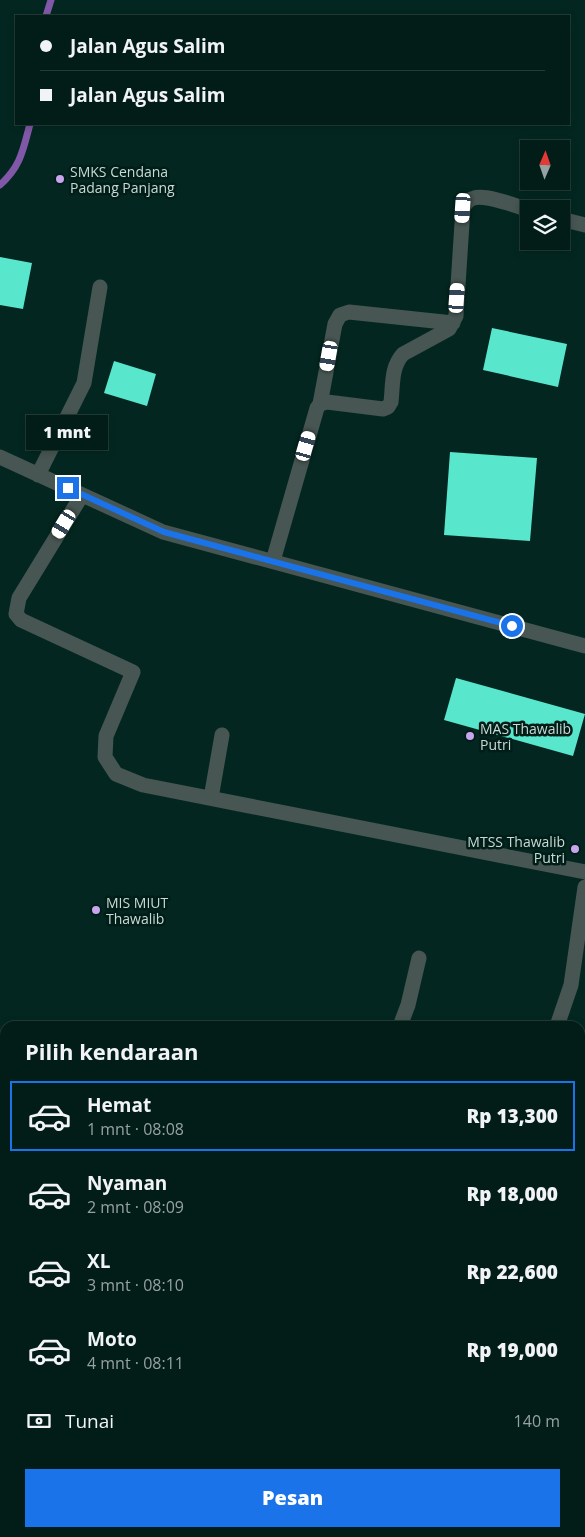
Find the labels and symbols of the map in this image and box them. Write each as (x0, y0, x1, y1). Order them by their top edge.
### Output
north arrow (520, 140, 570, 190)
place label: SMKS Cendana Padang Panjang (70, 162, 175, 197)
marker: SMKS Cendana Padang Panjang (54, 173, 66, 185)
car (454, 193, 471, 223)
car (448, 283, 465, 313)
car (319, 340, 338, 372)
callout: 1 mnt (27, 416, 109, 450)
car (294, 430, 317, 462)
route end (57, 477, 79, 499)
car (49, 507, 78, 541)
route start (501, 615, 523, 637)
place label: MAS Thawalib Putri (480, 719, 571, 754)
marker: MAS Thawalib Putri (464, 730, 476, 742)
place label: MTSS Thawalib Putri (467, 832, 565, 867)
marker: MTSS Thawalib Putri (569, 843, 581, 855)
place label: MIS MIUT Thawalib (106, 893, 169, 928)
marker: MIS MIUT Thawalib (90, 904, 102, 916)

